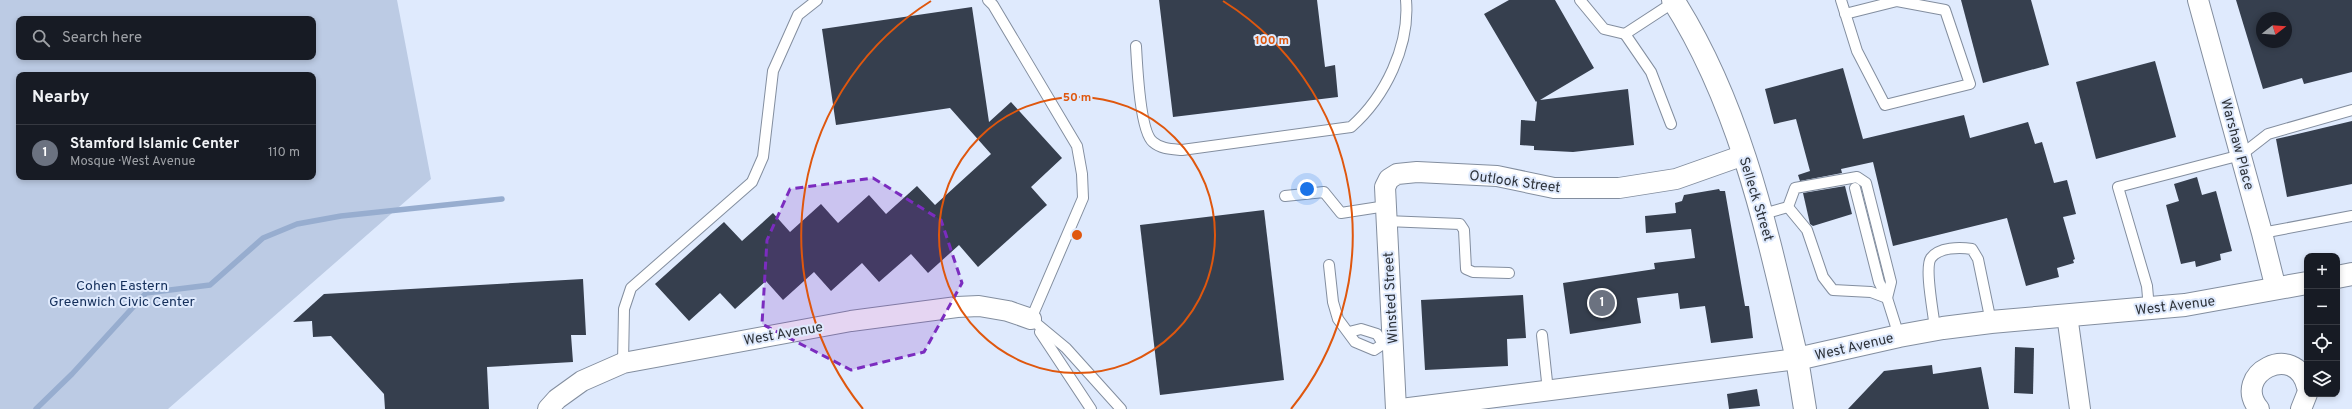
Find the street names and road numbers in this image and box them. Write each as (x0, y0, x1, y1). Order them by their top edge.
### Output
street label: Warshaw Place (2216, 97, 2257, 192)
street label: Selleck Street (1735, 155, 1776, 244)
street label: Outlook Street (1468, 168, 1561, 197)
street label: Winsted Street (1381, 251, 1402, 344)
street label: West Avenue (2134, 293, 2216, 320)
street label: West Avenue (742, 319, 824, 350)
street label: West Avenue (1813, 330, 1895, 365)

